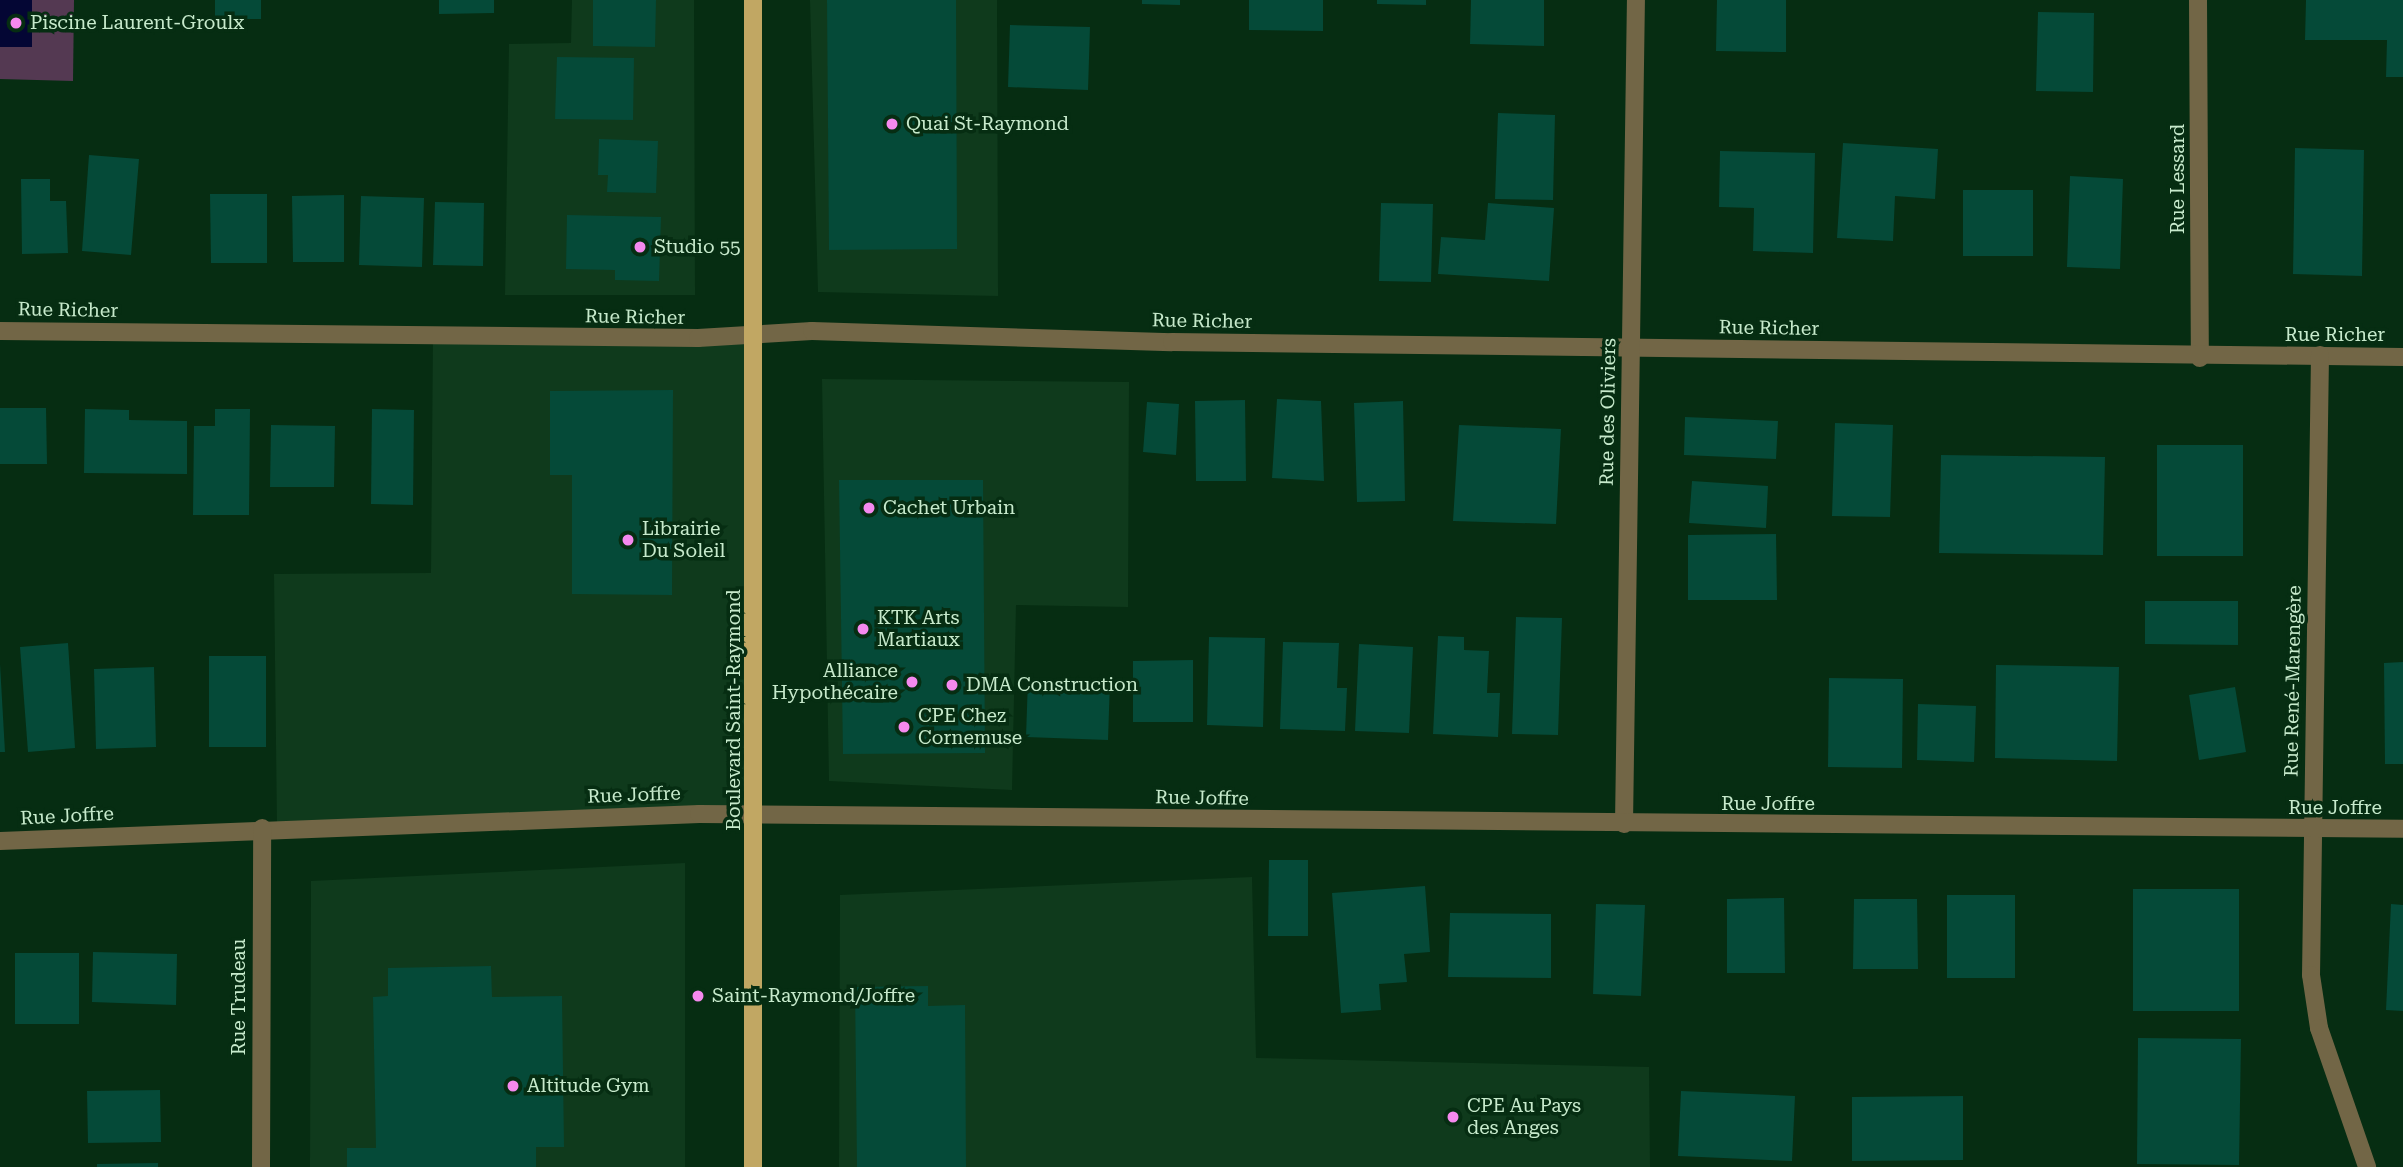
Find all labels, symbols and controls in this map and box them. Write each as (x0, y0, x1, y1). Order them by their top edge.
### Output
place label: Piscine Laurent-Groulx (30, 12, 244, 34)
marker: Piscine Laurent-Groulx (8, 15, 24, 31)
place label: Quai St-Raymond (906, 113, 1069, 135)
marker: Quai St-Raymond (884, 116, 900, 132)
street label: Rue Lessard (2167, 124, 2189, 234)
place label: Studio 55 (654, 236, 741, 258)
marker: Studio 55 (632, 239, 648, 255)
street label: Rue Richer (18, 298, 118, 322)
street label: Rue Richer (585, 305, 685, 329)
street label: Rue Richer (1152, 309, 1252, 333)
street label: Rue Richer (1719, 316, 1819, 340)
street label: Rue Richer (2285, 324, 2385, 346)
street label: Rue des Oliviers (1595, 338, 1621, 486)
place label: Cachet Urbain (883, 497, 1015, 519)
marker: Cachet Urbain (861, 500, 877, 516)
place label: Librairie Du Soleil (642, 518, 725, 562)
marker: Librairie Du Soleil (620, 532, 636, 548)
street label: Rue René-Marengère (2280, 585, 2306, 777)
street label: Boulevard Saint-Raymond (723, 589, 745, 831)
place label: KTK Arts Martiaux (877, 607, 960, 651)
marker: KTK Arts Martiaux (855, 621, 871, 637)
place label: Alliance Hypothécaire (772, 660, 898, 704)
marker: Alliance Hypothécaire (904, 674, 920, 690)
place label: DMA Construction (966, 674, 1138, 696)
marker: DMA Construction (944, 677, 960, 693)
place label: CPE Chez Cornemuse (918, 705, 1022, 749)
marker: CPE Chez Cornemuse (896, 719, 912, 735)
street label: Rue Joffre (587, 782, 681, 808)
street label: Rue Joffre (1155, 786, 1249, 810)
street label: Rue Joffre (1721, 793, 1815, 815)
street label: Rue Joffre (2288, 797, 2382, 819)
street label: Rue Joffre (20, 802, 114, 830)
street label: Rue Trudeau (228, 939, 250, 1055)
place label: Saint-Raymond/Joffre (712, 985, 915, 1007)
marker: Saint-Raymond/Joffre (690, 988, 706, 1004)
place label: Altitude Gym (527, 1075, 650, 1097)
marker: Altitude Gym (505, 1078, 521, 1094)
place label: CPE Au Pays des Anges (1467, 1095, 1581, 1139)
marker: CPE Au Pays des Anges (1445, 1109, 1461, 1125)

